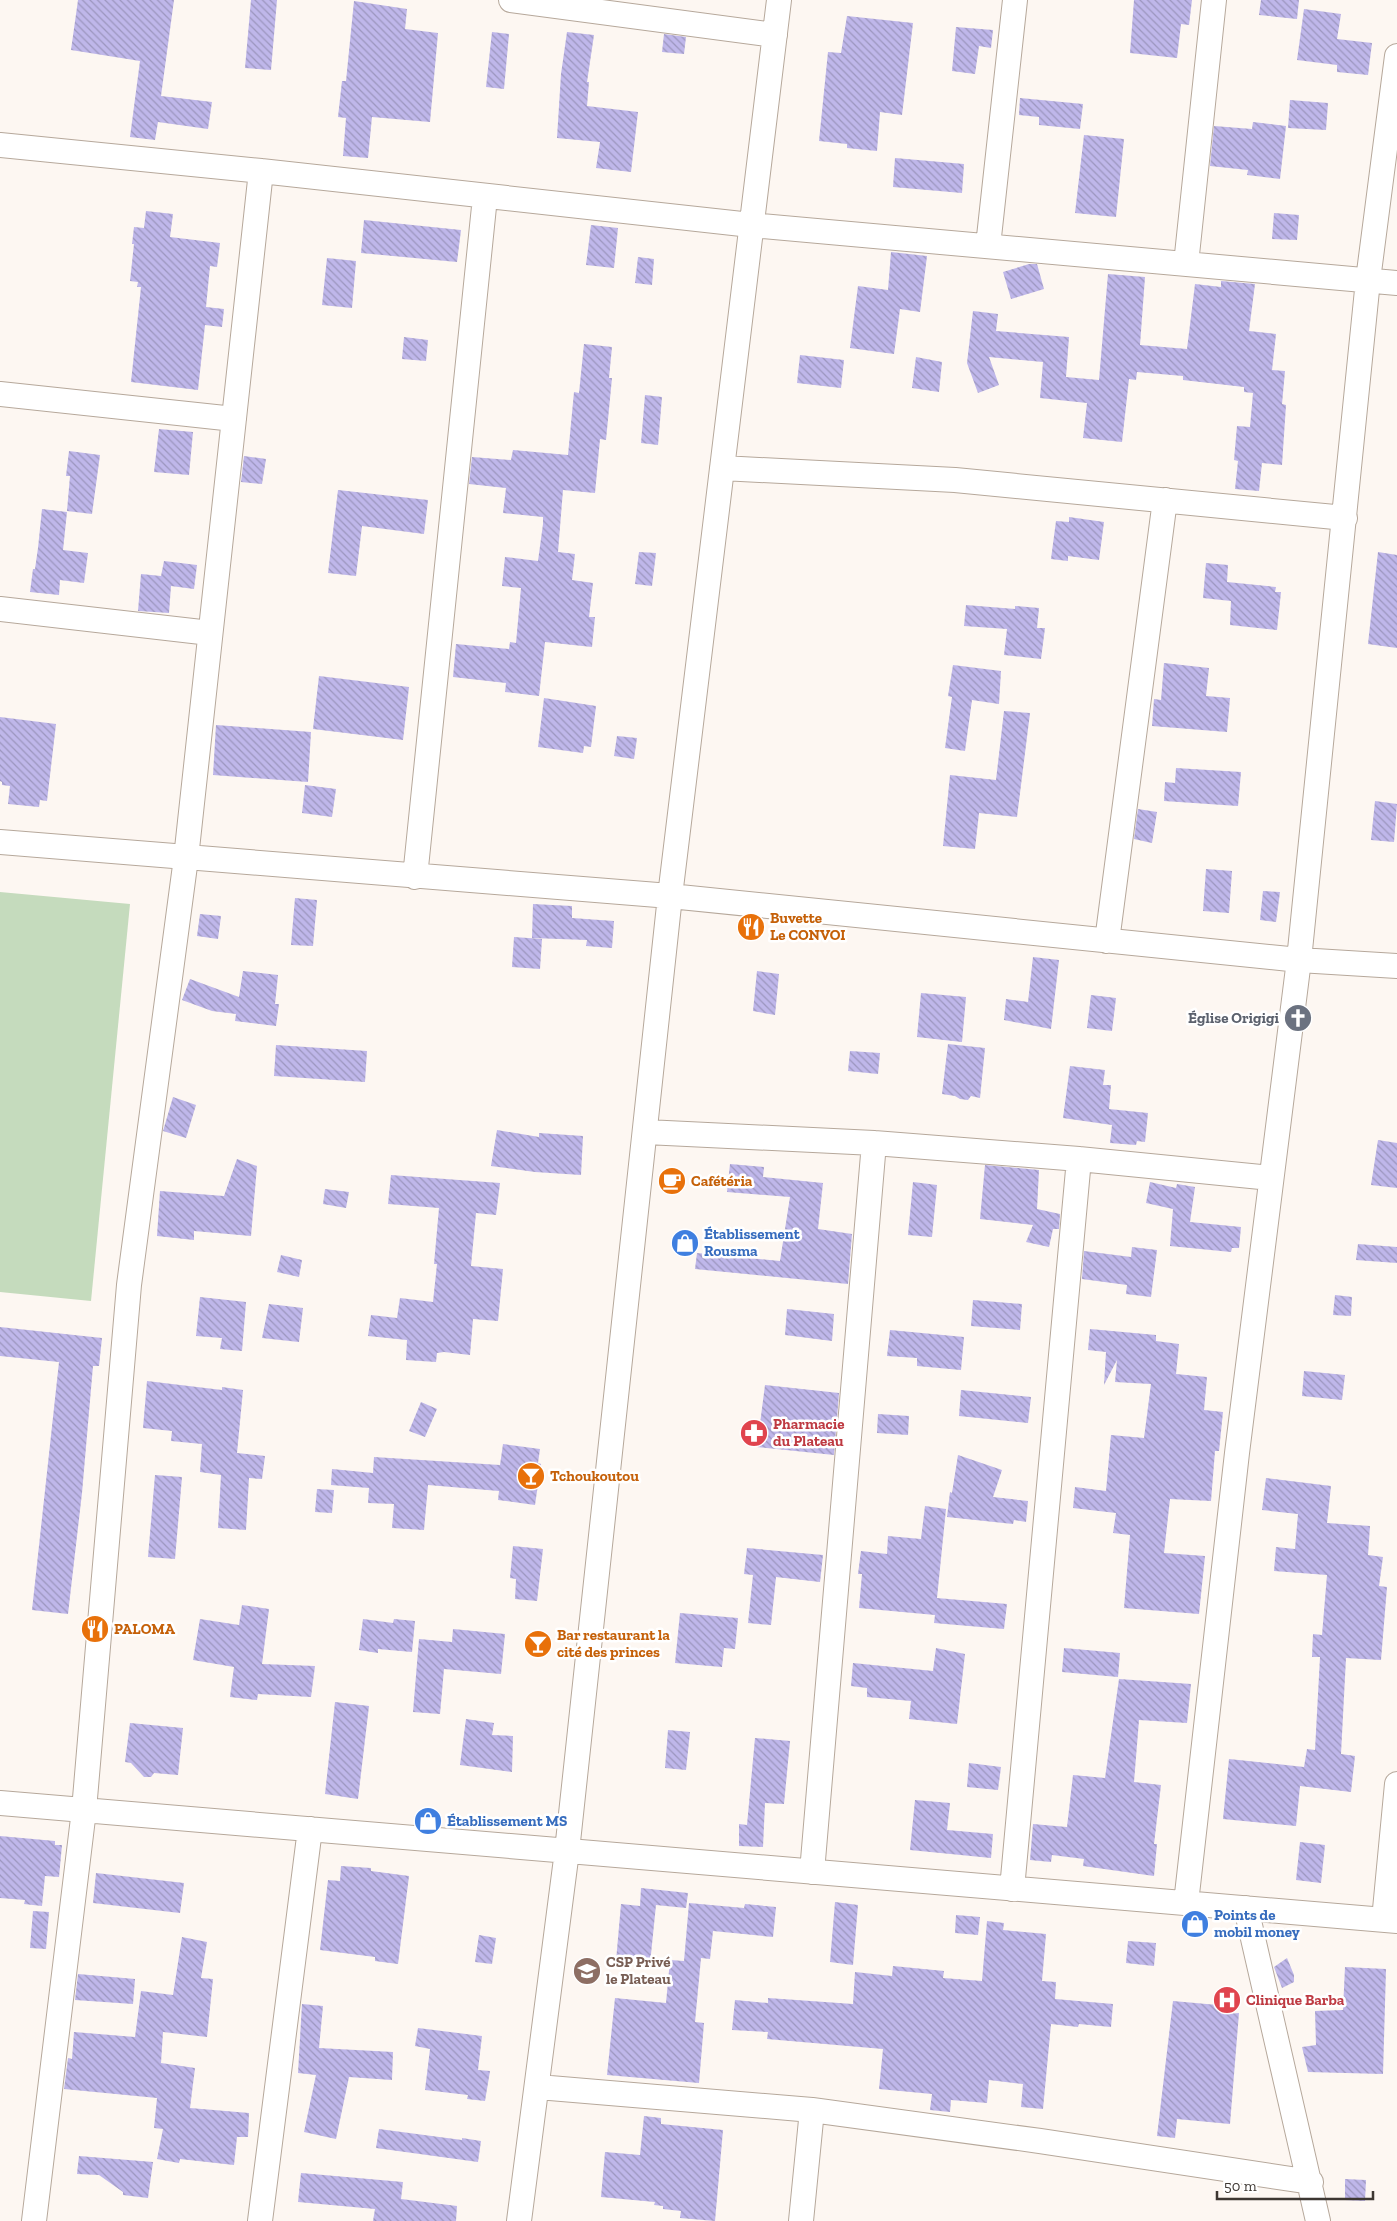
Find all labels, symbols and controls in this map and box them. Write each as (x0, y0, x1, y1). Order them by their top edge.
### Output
place label: Buvette Le CONVOI (770, 909, 846, 944)
restaurant icon: Buvette Le CONVOI (736, 912, 766, 942)
church icon: Église Origigi (1283, 1003, 1313, 1033)
place label: Église Origigi (1188, 1009, 1280, 1027)
cafe icon: Cafétéria (657, 1166, 687, 1196)
place label: Cafétéria (691, 1172, 753, 1190)
place label: Établissement Rousma (704, 1225, 801, 1260)
shop icon: Établissement Rousma (670, 1228, 700, 1258)
place label: Pharmacie du Plateau (773, 1415, 844, 1450)
pharmacy icon: Pharmacie du Plateau (739, 1418, 769, 1448)
bar icon: Tchoukoutou (516, 1461, 546, 1491)
place label: Tchoukoutou (550, 1467, 639, 1485)
restaurant icon: PALOMA (80, 1614, 110, 1644)
place label: PALOMA (114, 1620, 176, 1638)
place label: Bar restaurant la cité des princes (557, 1626, 670, 1661)
bar icon: Bar restaurant la cité des princes (523, 1629, 553, 1659)
shop icon: Établissement MS (413, 1806, 443, 1836)
place label: Établissement MS (447, 1812, 567, 1830)
place label: Points de mobil money (1214, 1906, 1300, 1941)
shop icon: Points de mobil money (1180, 1909, 1210, 1939)
place label: CSP Privé le Plateau (606, 1953, 671, 1988)
school or university icon: CSP Privé le Plateau (572, 1956, 602, 1986)
hospital icon: Clinique Barba (1212, 1985, 1242, 2015)
place label: Clinique Barba (1246, 1991, 1345, 2009)
scale bar (1217, 2168, 1373, 2200)
text: 50 m (1224, 2177, 1257, 2195)

